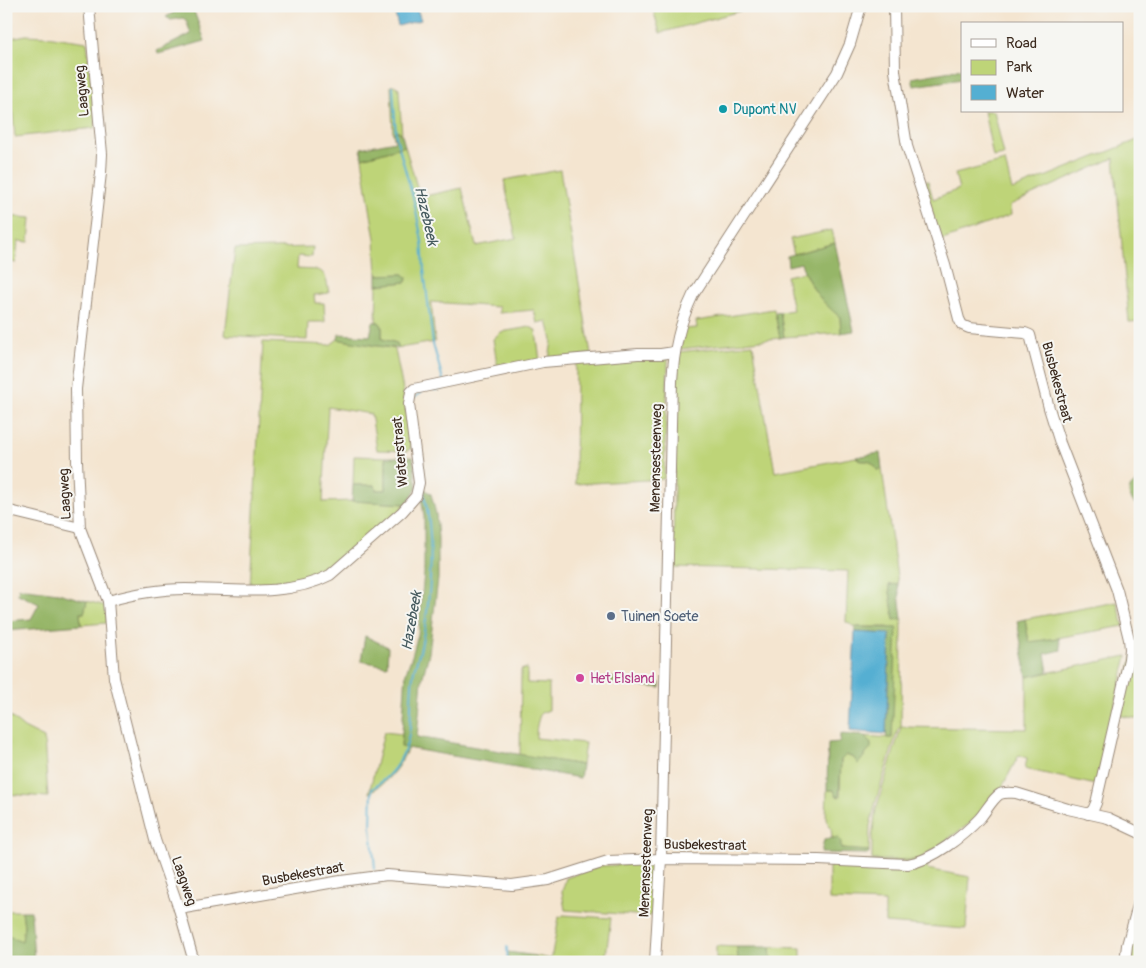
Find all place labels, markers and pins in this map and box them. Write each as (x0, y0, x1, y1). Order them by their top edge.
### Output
place label: Dupont NV (733, 101, 797, 118)
marker: Dupont NV (717, 103, 729, 115)
place label: Tuinen Soete (621, 608, 698, 625)
marker: Tuinen Soete (605, 610, 617, 622)
place label: Het Elsland (590, 670, 655, 687)
marker: Het Elsland (574, 672, 586, 684)

